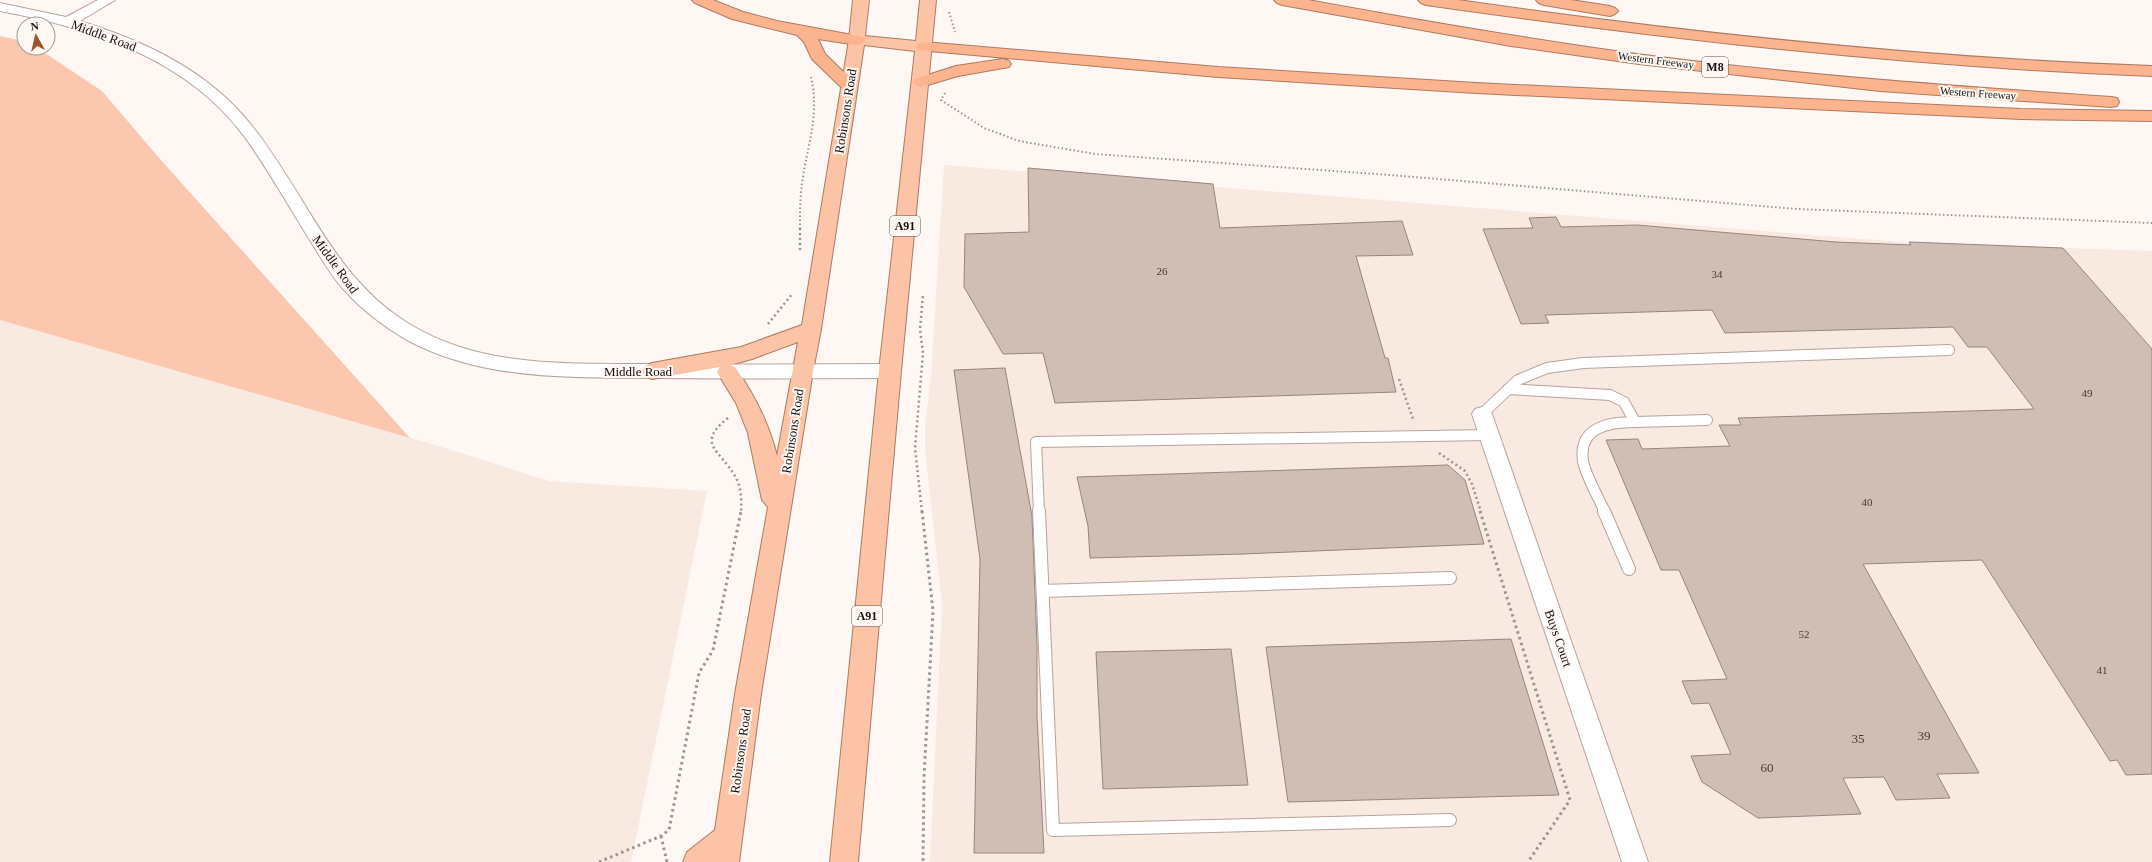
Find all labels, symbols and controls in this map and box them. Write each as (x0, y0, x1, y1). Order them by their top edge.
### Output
north arrow (16, 16, 56, 56)
street label: Middle Road (69, 17, 139, 54)
text: N (30, 20, 39, 33)
street label: Western Freeway (1617, 49, 1695, 71)
road number: M8 (1702, 57, 1728, 77)
street label: Robinsons Road (831, 67, 860, 155)
street label: Western Freeway (1939, 84, 2017, 102)
road number: A91 (890, 216, 920, 236)
street label: Middle Road (309, 232, 362, 297)
house number: 26 (1157, 265, 1168, 277)
house number: 34 (1712, 268, 1723, 280)
street label: Middle Road (604, 364, 673, 379)
street label: Robinsons Road (778, 387, 807, 475)
house number: 49 (2082, 387, 2093, 399)
house number: 40 (1862, 496, 1873, 508)
road number: A91 (852, 606, 882, 626)
street label: Buys Court (1542, 608, 1575, 669)
house number: 52 (1799, 628, 1810, 640)
house number: 41 (2097, 664, 2108, 676)
street label: Robinsons Road (727, 707, 754, 794)
house number: 39 (1918, 728, 1931, 743)
house number: 35 (1852, 731, 1865, 746)
house number: 60 (1761, 760, 1774, 775)

